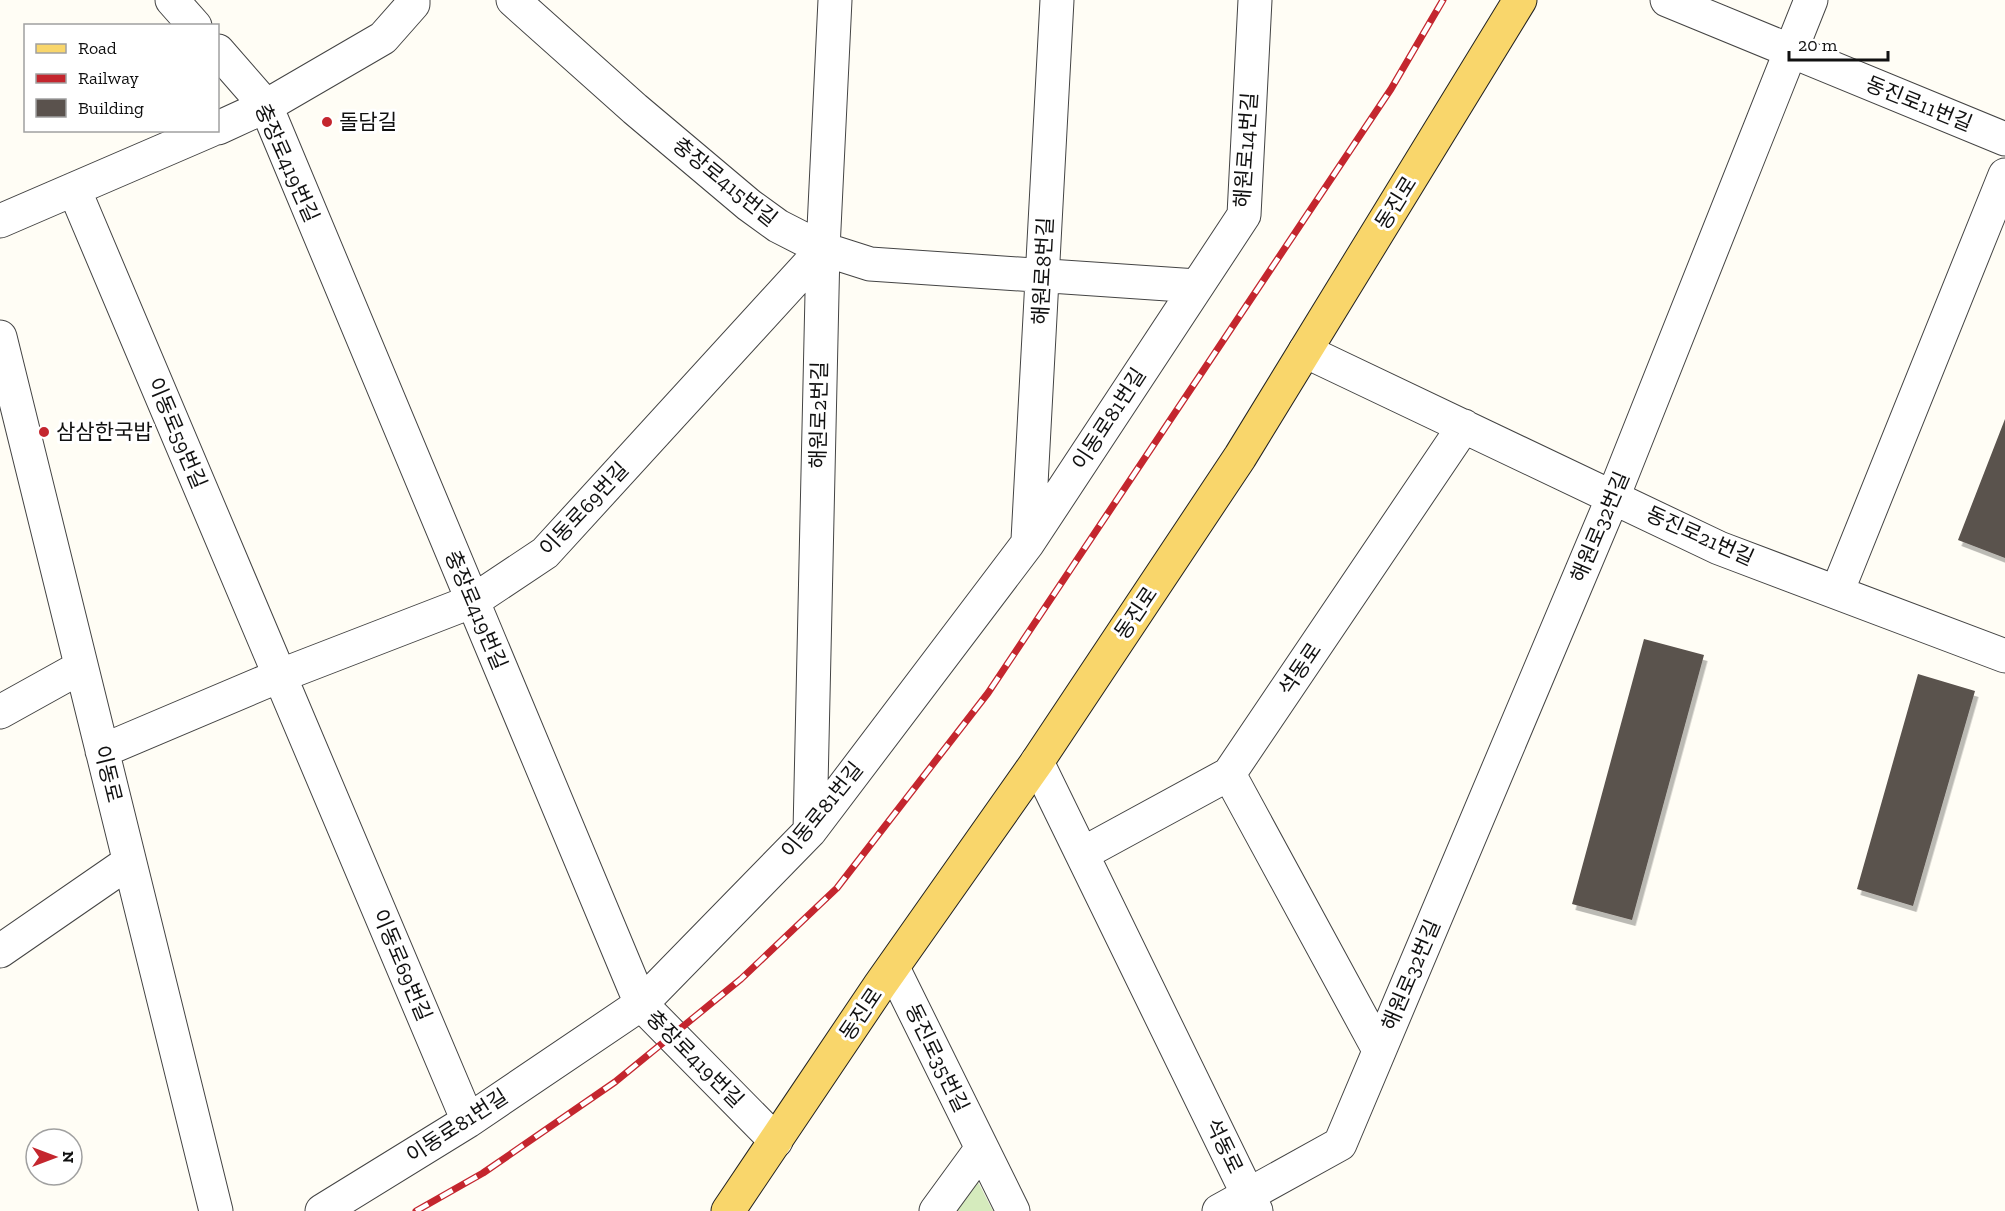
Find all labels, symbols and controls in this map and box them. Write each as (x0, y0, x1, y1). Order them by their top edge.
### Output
legend (24, 24, 219, 132)
scale bar (1789, 24, 1888, 62)
text: 20 m (1798, 34, 1838, 56)
text: Road (78, 37, 117, 59)
text: Railway (78, 67, 140, 89)
street label: 동진로11번길 (1862, 71, 1976, 136)
street label: 해원로14번길 (1229, 91, 1262, 209)
text: Building (78, 97, 144, 119)
street label: 충장로419번길 (250, 100, 325, 226)
place label: 돌담길 (339, 109, 397, 134)
marker: 돌담길 (320, 115, 334, 129)
street label: 충장로415번길 (668, 132, 782, 231)
street label: 동진로 (1370, 172, 1422, 234)
street label: 해원로8번길 (1027, 216, 1058, 326)
street label: 해원로2번길 (805, 361, 832, 469)
street label: 이동로81번길 (1067, 363, 1151, 474)
street label: 이동로59번길 (143, 373, 212, 492)
place label: 삼삼한국밥 (56, 419, 153, 444)
marker: 삼삼한국밥 (37, 425, 51, 439)
street label: 이동로69번길 (534, 457, 633, 561)
street label: 해원로32번길 (1565, 468, 1634, 586)
street label: 동진로21번길 (1642, 501, 1758, 570)
street label: 충장로419번길 (440, 546, 513, 673)
street label: 동진로 (1109, 582, 1162, 644)
street label: 석동로 (1273, 638, 1326, 700)
street label: 이동로 (89, 743, 128, 805)
street label: 이동로81번길 (775, 757, 868, 863)
street label: 이동로69번길 (368, 905, 437, 1024)
street label: 해원로32번길 (1376, 916, 1445, 1034)
street label: 동진로 (834, 983, 887, 1045)
street label: 동진로35번길 (900, 999, 974, 1116)
street label: 충장로419번길 (642, 1005, 749, 1112)
street label: 이동로81번길 (401, 1084, 512, 1168)
street label: 석동로 (1201, 1114, 1248, 1177)
north arrow (24, 1127, 84, 1187)
text: N (59, 1151, 78, 1163)

